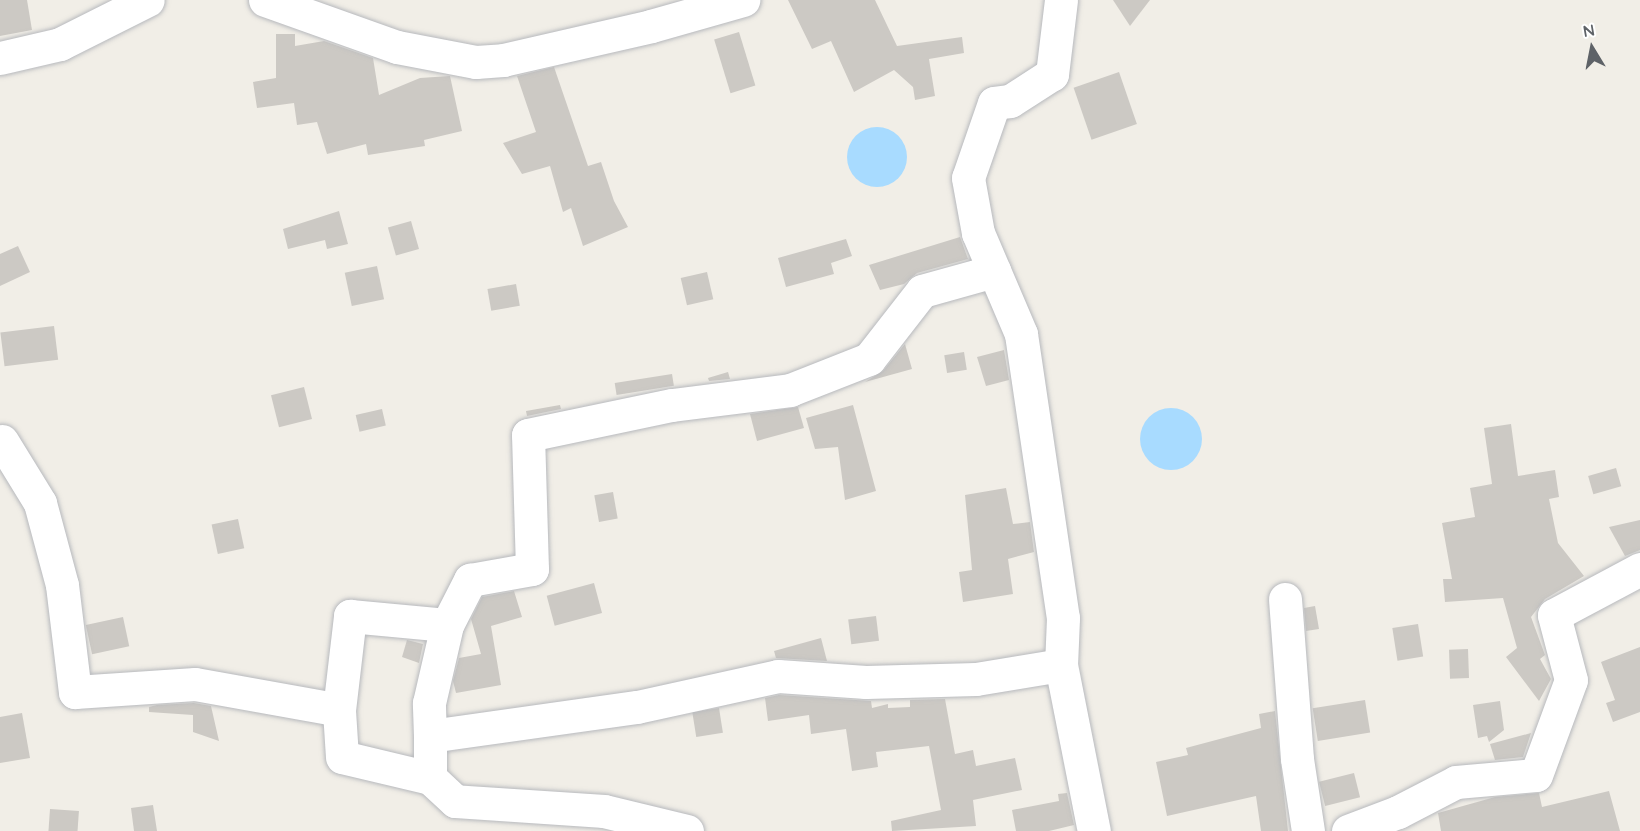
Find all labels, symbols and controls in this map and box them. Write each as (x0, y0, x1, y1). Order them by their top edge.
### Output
north arrow (1562, 18, 1622, 78)
text: N (1581, 19, 1596, 41)

